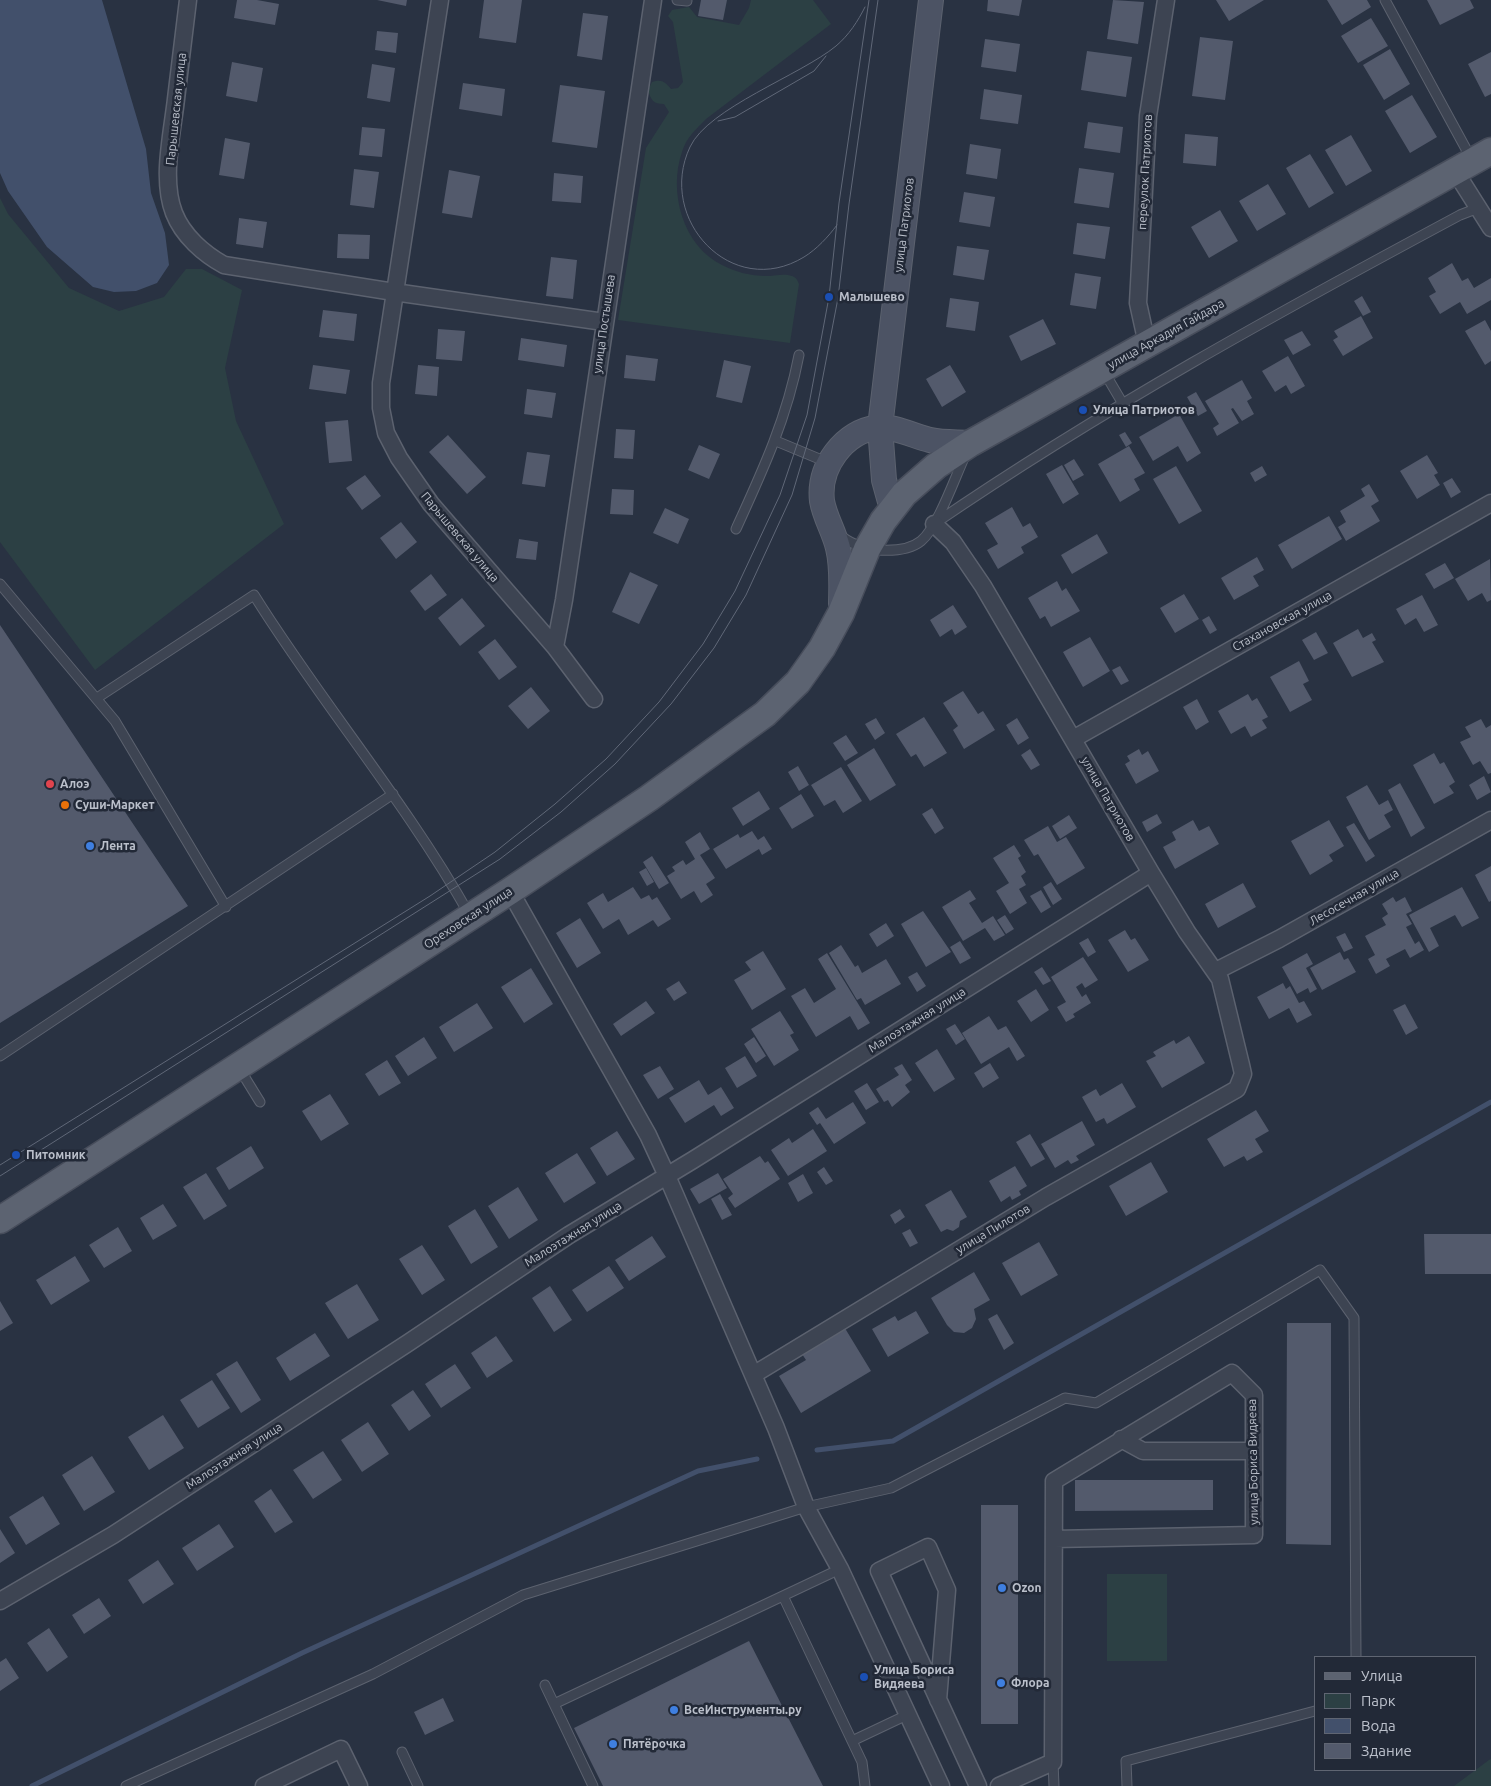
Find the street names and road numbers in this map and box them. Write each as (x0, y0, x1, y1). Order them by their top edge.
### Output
street label: Парышевская улица (163, 52, 189, 166)
street label: переулок Патриотов (1135, 114, 1155, 230)
street label: улица Патриотов (891, 177, 917, 273)
street label: улица Постышева (590, 273, 618, 375)
street label: улица Аркадия Гайдара (1105, 296, 1227, 372)
street label: Парышевская улица (418, 489, 502, 585)
street label: Стахановская улица (1230, 588, 1334, 654)
street label: улица Патриотов (1078, 754, 1138, 844)
street label: Лесосечная улица (1307, 865, 1401, 929)
street label: Ореховская улица (421, 884, 515, 952)
street label: Малоэтажная улица (866, 984, 968, 1056)
street label: Малоэтажная улица (522, 1198, 624, 1270)
street label: улица Пилотов (953, 1201, 1033, 1257)
street label: улица Бориса Видяева (1245, 1399, 1261, 1525)
street label: Малоэтажная улица (183, 1419, 285, 1493)

